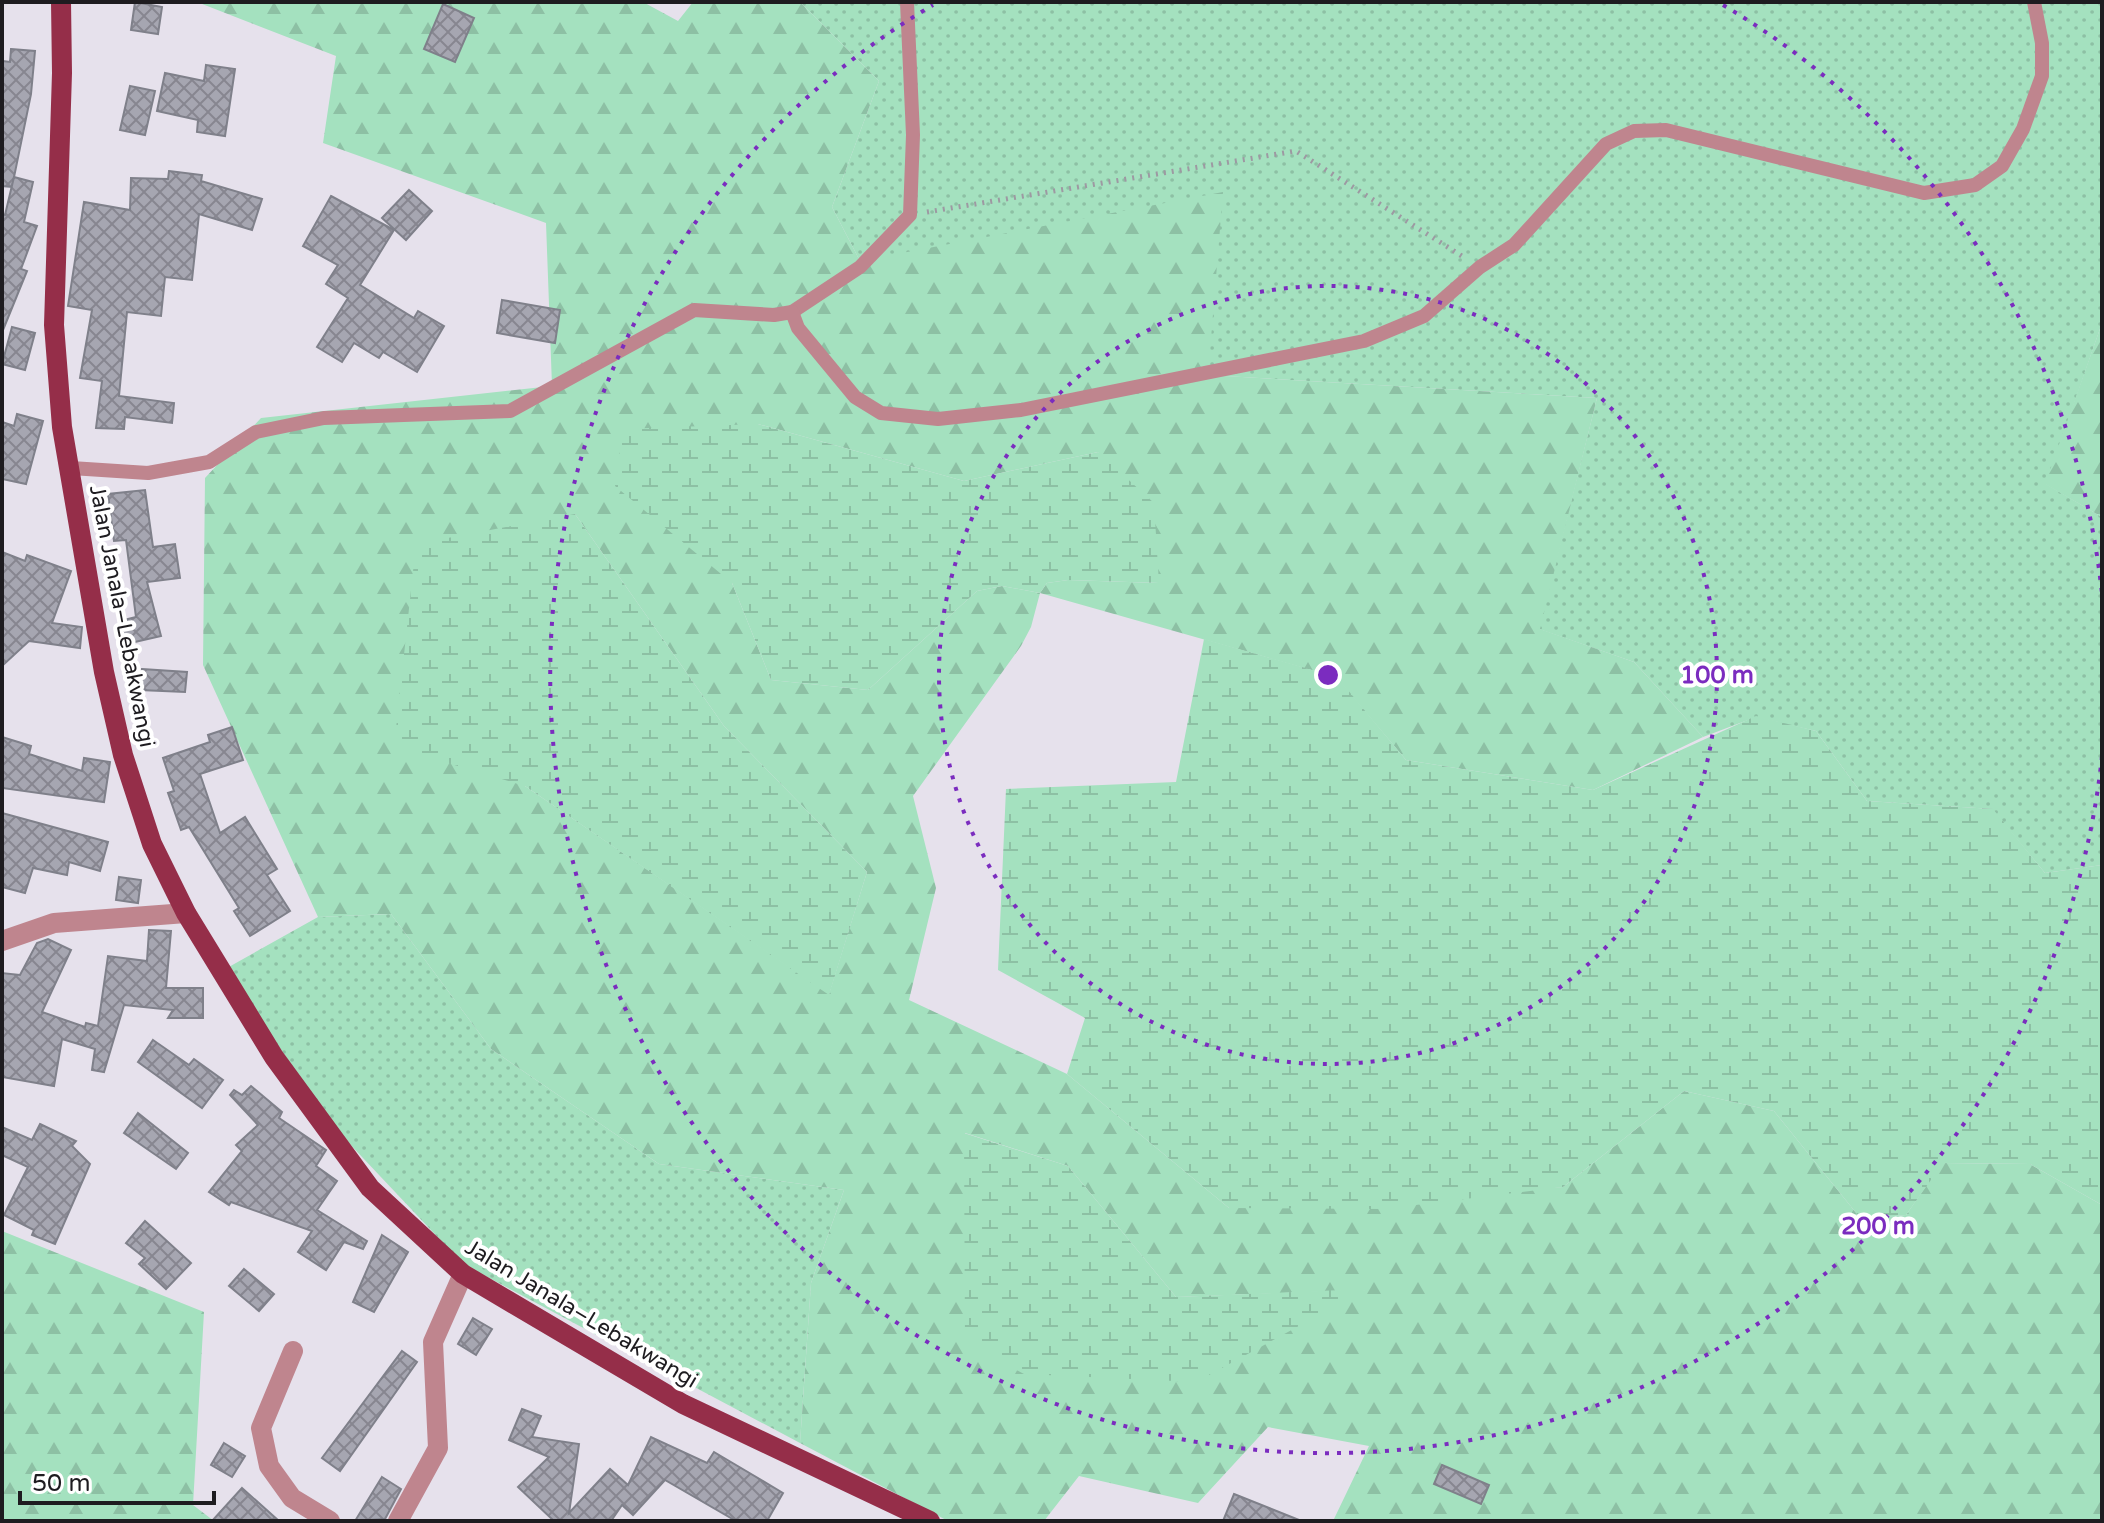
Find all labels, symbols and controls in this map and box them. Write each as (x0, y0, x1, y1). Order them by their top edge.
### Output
street label: Jalan Janala–Lebakwangi (84, 483, 160, 750)
centre of rings (1314, 661, 1342, 689)
text: 100 m (1680, 661, 1754, 690)
text: 200 m (1841, 1212, 1915, 1241)
street label: Jalan Janala–Lebakwangi (461, 1234, 702, 1394)
scale bar (20, 1455, 214, 1505)
text: 50 m (32, 1469, 90, 1498)

